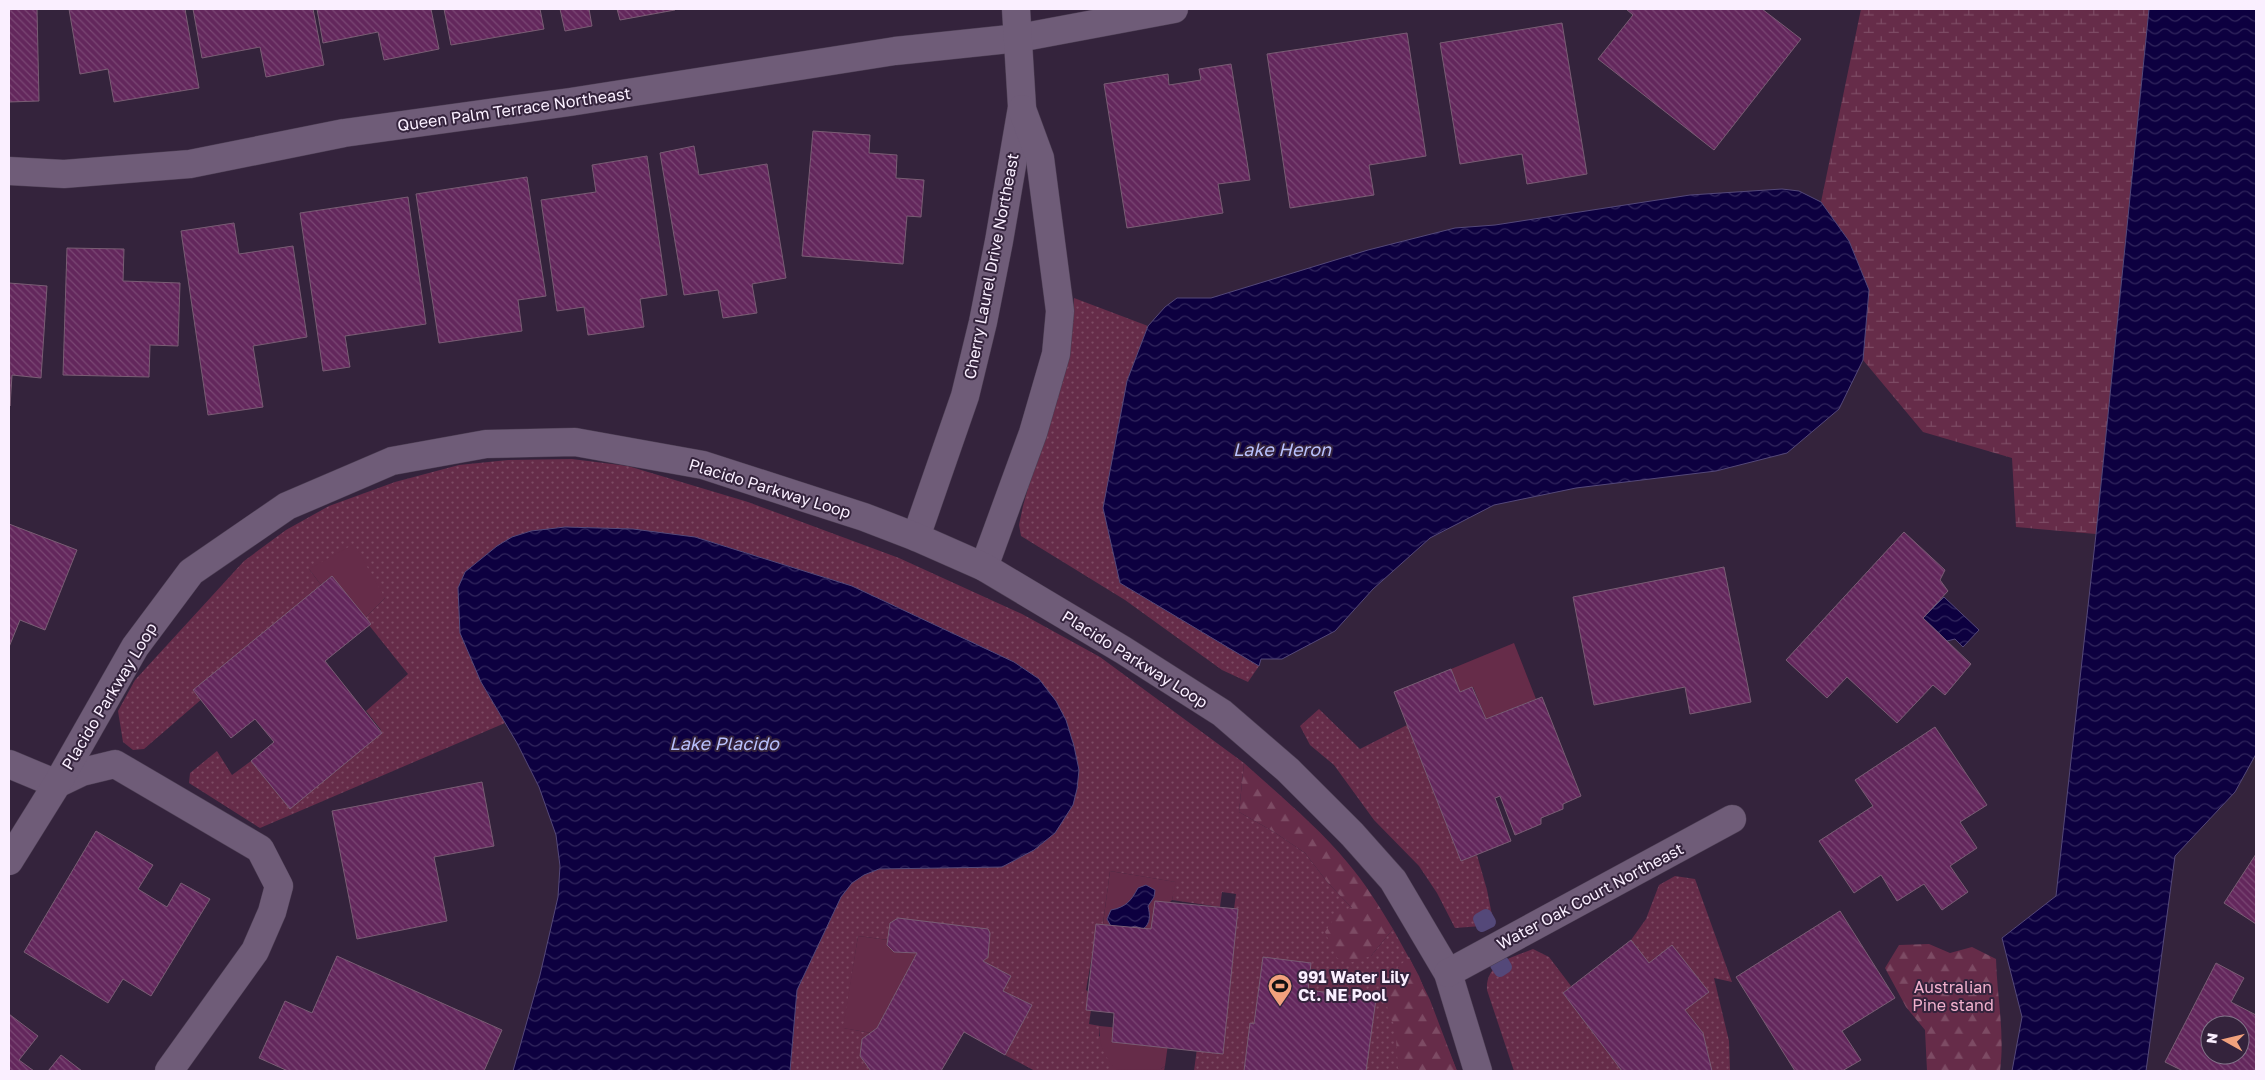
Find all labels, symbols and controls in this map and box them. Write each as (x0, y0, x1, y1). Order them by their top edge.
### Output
street label: Queen Palm Terrace Northeast (396, 83, 632, 135)
street label: Cherry Laurel Drive Northeast (959, 151, 1023, 381)
water label: Lake Heron (1233, 438, 1332, 460)
street label: Placido Parkway Loop (687, 454, 854, 522)
street label: Placido Parkway Loop (1058, 606, 1212, 712)
street label: Placido Parkway Loop (57, 619, 161, 773)
water label: Lake Placido (669, 732, 780, 754)
street label: Water Oak Court Northeast (1493, 838, 1687, 954)
place label: 991 Water Lily Ct. NE Pool (1298, 967, 1410, 1005)
sports icon: 991 Water Lily Ct. NE Pool (1267, 973, 1293, 1007)
park label: Australian Pine stand (1912, 977, 1994, 1015)
north arrow (2200, 1015, 2250, 1065)
text: N (2202, 1032, 2221, 1045)

